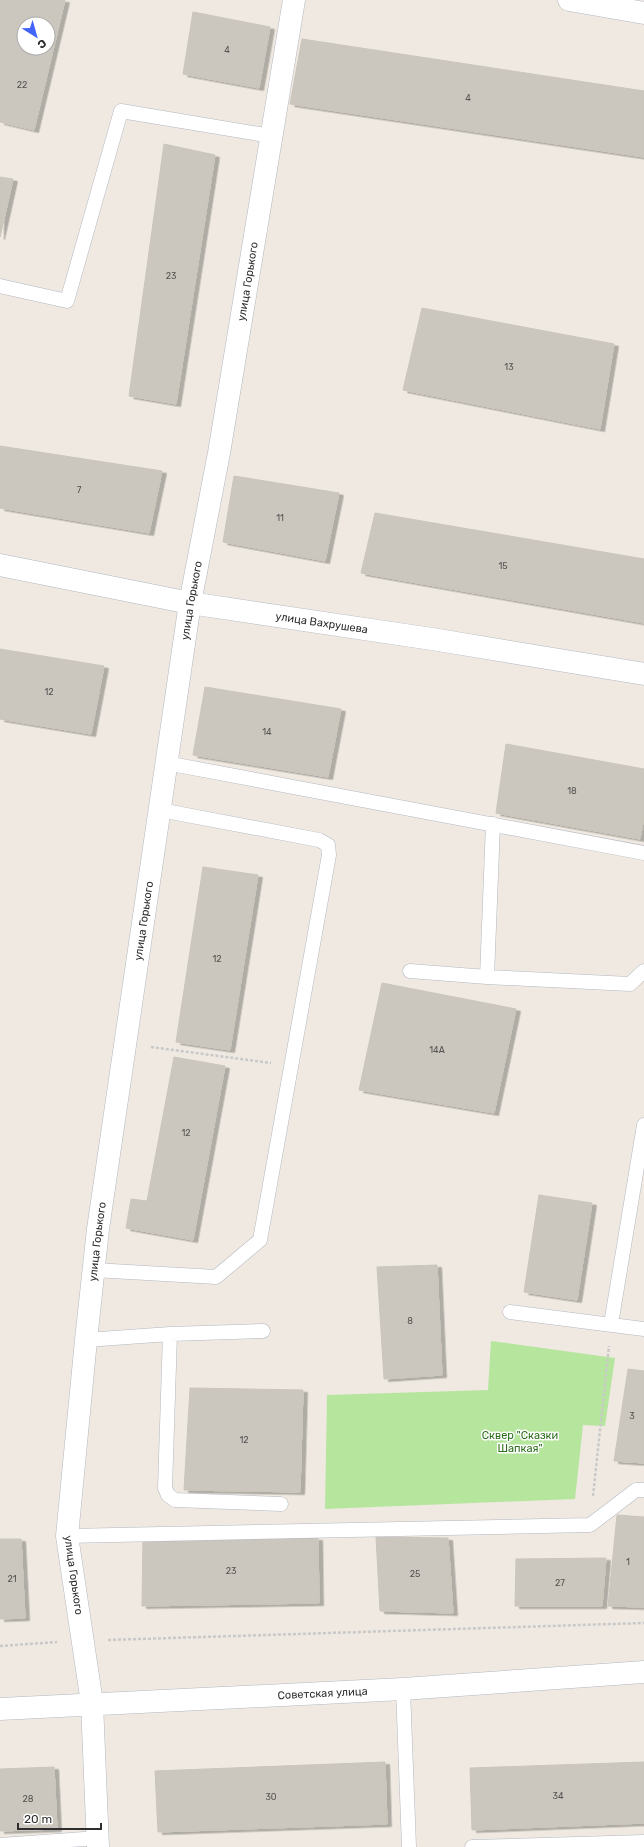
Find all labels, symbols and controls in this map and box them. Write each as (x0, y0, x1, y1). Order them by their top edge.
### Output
north arrow (16, 16, 56, 56)
text: С (35, 36, 49, 51)
house number: 4 (224, 45, 230, 55)
house number: 22 (17, 80, 27, 90)
house number: 4 (465, 93, 471, 103)
street label: улица Горького (235, 241, 261, 322)
house number: 23 (166, 271, 176, 281)
house number: 13 (504, 362, 514, 372)
house number: 7 (77, 485, 82, 495)
house number: 11 (276, 513, 284, 523)
street label: улица Горького (179, 560, 205, 641)
house number: 15 (498, 561, 508, 571)
street label: улица Вахрушева (275, 610, 369, 636)
house number: 12 (44, 687, 54, 697)
house number: 14 (262, 727, 272, 737)
house number: 18 (567, 786, 577, 796)
street label: улица Горького (132, 880, 156, 962)
house number: 12 (212, 954, 222, 964)
house number: 14А (429, 1045, 445, 1055)
house number: 12 (181, 1128, 191, 1138)
street label: улица Горького (86, 1201, 109, 1282)
house number: 8 (407, 1316, 413, 1326)
house number: 3 (629, 1411, 635, 1421)
park label: Сквер "Сказки Шапкая" (482, 1429, 558, 1455)
house number: 12 (239, 1435, 249, 1445)
street label: улица Горького (62, 1535, 86, 1616)
house number: 1 (626, 1557, 630, 1567)
house number: 23 (226, 1566, 236, 1576)
house number: 25 (410, 1569, 420, 1579)
house number: 21 (7, 1574, 17, 1584)
house number: 27 (555, 1578, 565, 1588)
street label: Советская улица (277, 1685, 368, 1702)
house number: 34 (553, 1791, 564, 1801)
house number: 30 (265, 1792, 277, 1802)
house number: 28 (22, 1794, 34, 1804)
scale bar (18, 1805, 101, 1831)
text: 20 m (24, 1812, 52, 1826)

